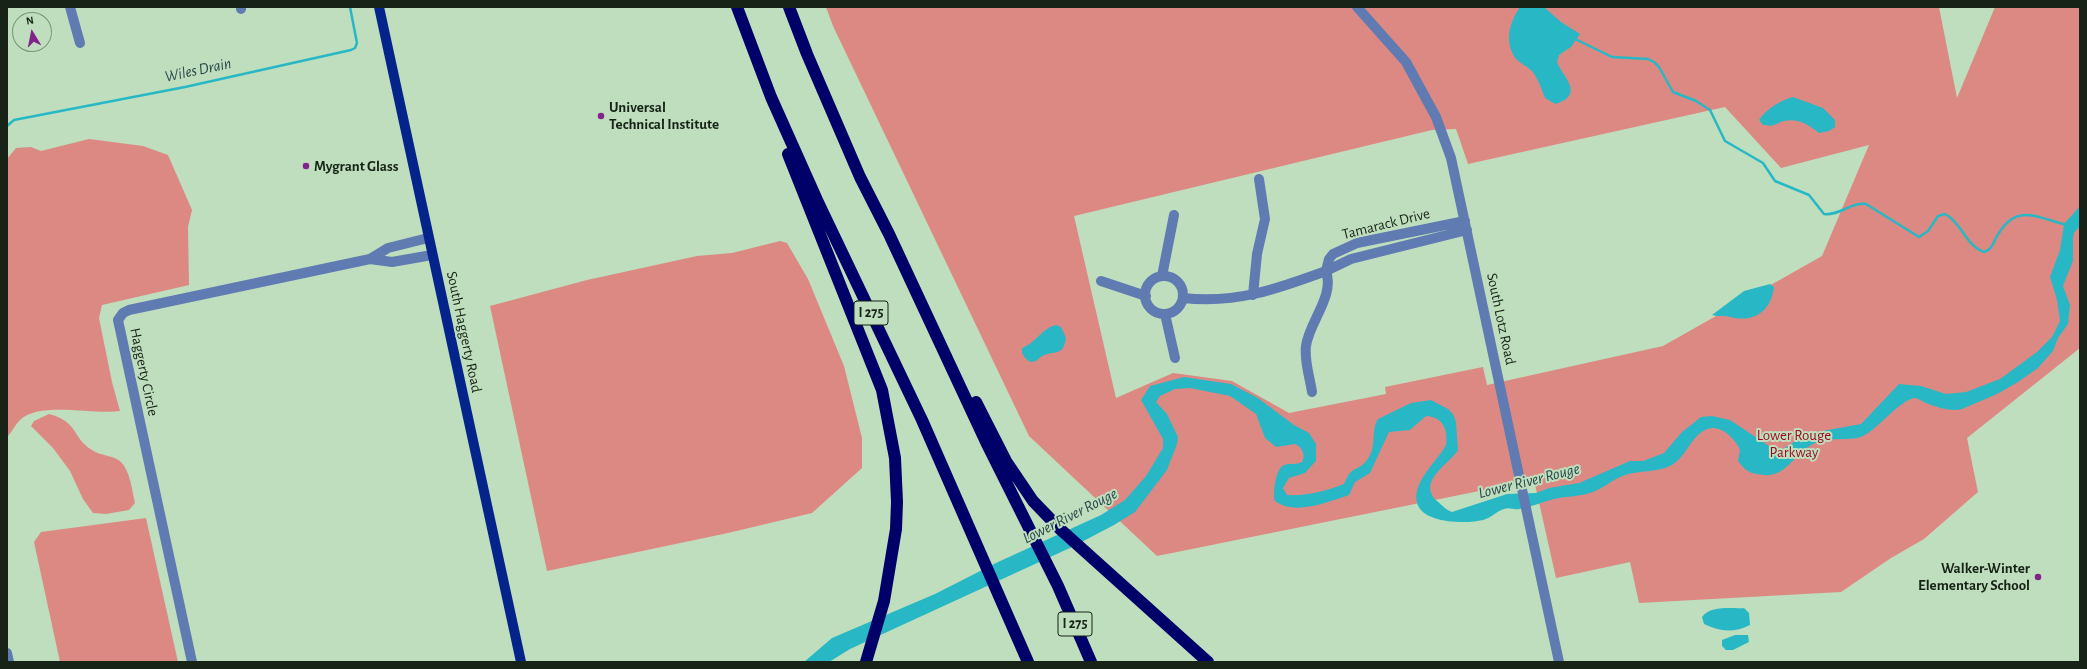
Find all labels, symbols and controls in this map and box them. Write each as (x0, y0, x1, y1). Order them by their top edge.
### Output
north arrow (12, 12, 52, 52)
text: N (25, 15, 35, 27)
water label: Wiles Drain (163, 54, 233, 86)
place label: Universal Technical Institute (609, 98, 719, 133)
marker: Universal Technical Institute (596, 111, 606, 121)
place label: Mygrant Glass (314, 157, 399, 175)
marker: Mygrant Glass (301, 161, 311, 171)
street label: Tamarack Drive (1340, 204, 1432, 244)
street label: South Haggerty Road (442, 270, 486, 394)
street label: South Lotz Road (1482, 271, 1520, 367)
road number: I 275 (854, 301, 888, 325)
street label: Haggerty Circle (126, 326, 162, 418)
park label: Lower Rouge Parkway (1757, 426, 1831, 461)
water label: Lower River Rouge (1476, 459, 1582, 503)
water label: Lower River Rouge (1019, 484, 1121, 548)
place label: Walker-Winter Elementary School (1918, 559, 2030, 594)
marker: Walker-Winter Elementary School (2033, 572, 2043, 582)
road number: I 275 (1058, 612, 1092, 636)

